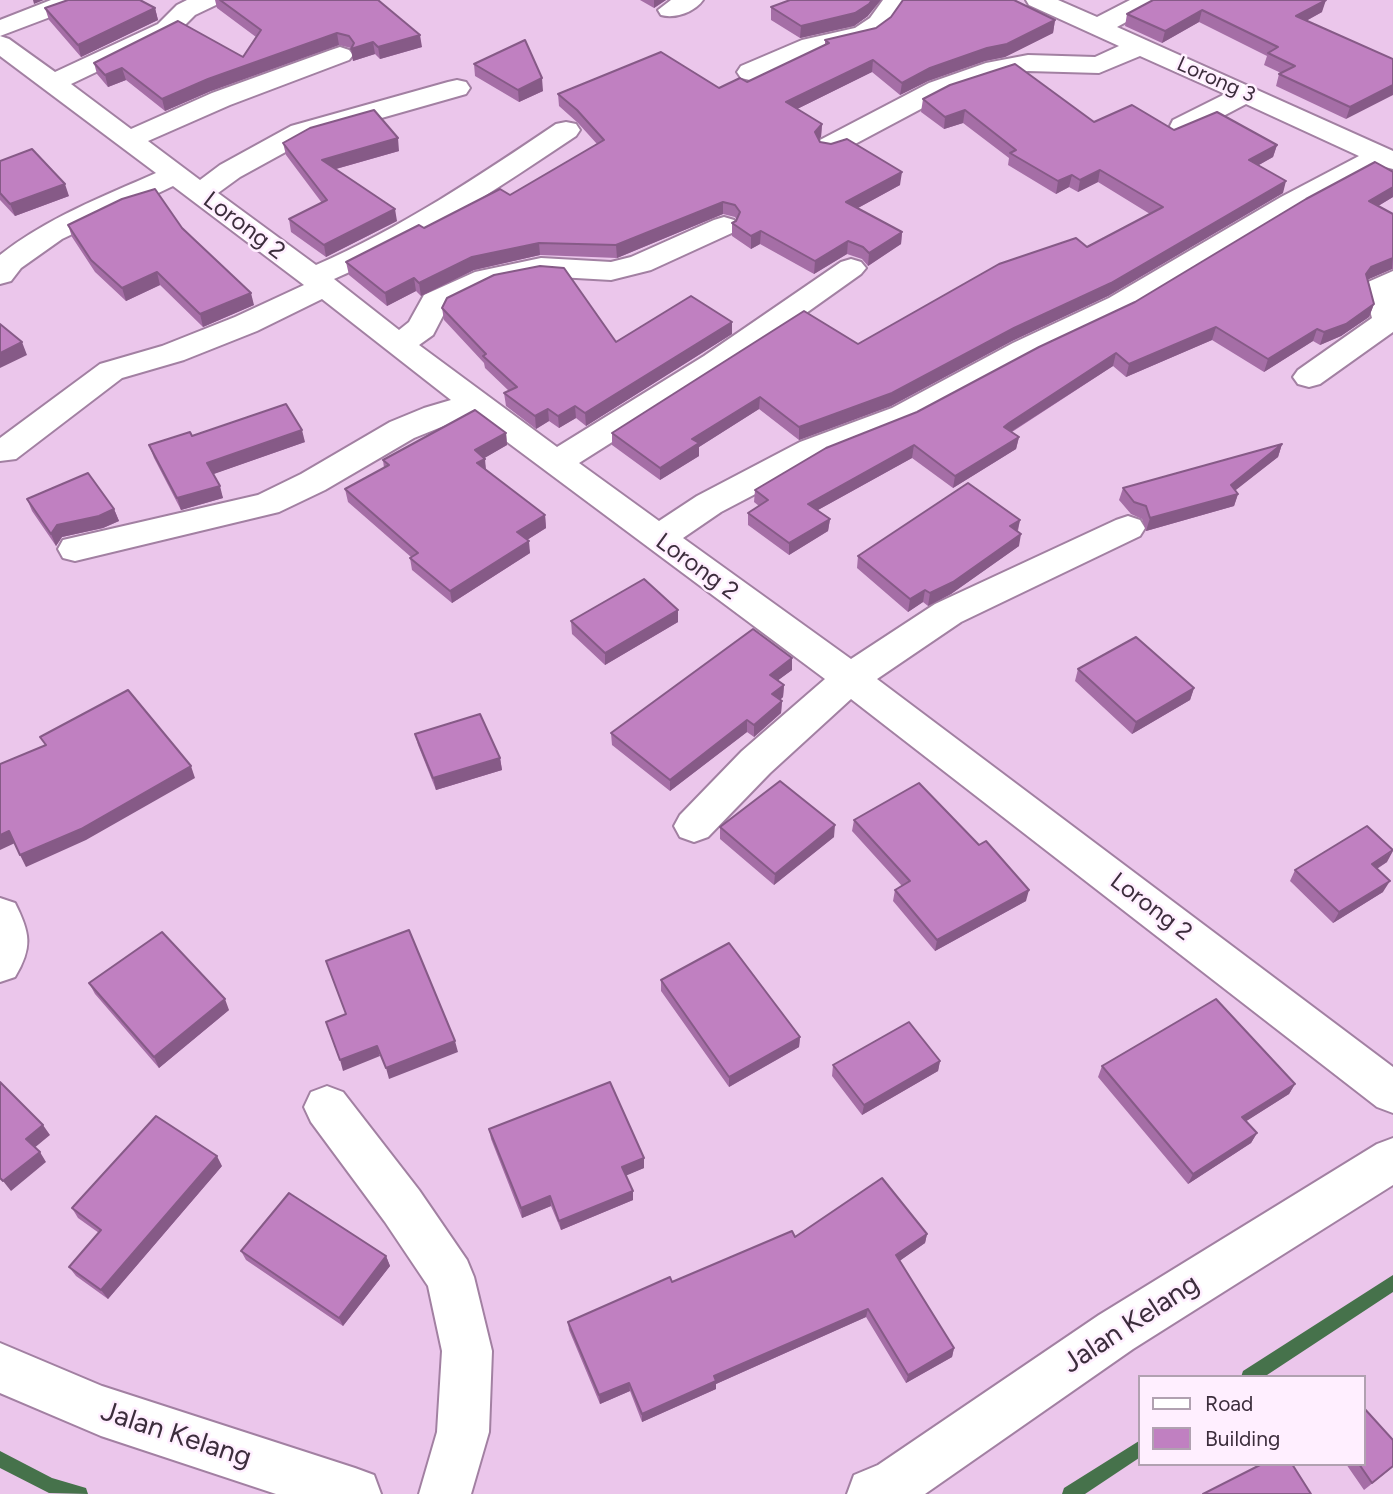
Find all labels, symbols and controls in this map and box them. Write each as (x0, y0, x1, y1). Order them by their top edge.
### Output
street label: Lorong 3 (1173, 52, 1259, 108)
street label: Lorong 2 (197, 186, 291, 266)
street label: Lorong 2 (650, 527, 744, 607)
street label: Lorong 2 (1104, 867, 1198, 947)
street label: Jalan Kelang (1056, 1267, 1206, 1381)
legend (1138, 1375, 1365, 1466)
text: Road (1205, 1391, 1253, 1416)
street label: Jalan Kelang (96, 1395, 256, 1475)
text: Building (1205, 1426, 1280, 1451)

